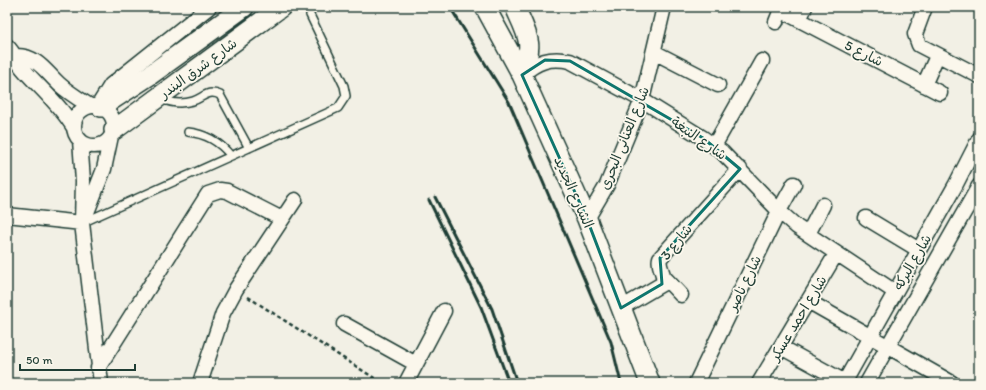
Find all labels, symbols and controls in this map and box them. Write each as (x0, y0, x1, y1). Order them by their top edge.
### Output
street label: شارع شرق البندر (155, 35, 241, 104)
street label: شارع 5 (841, 37, 886, 71)
street label: شارع العنانى البحرى (596, 84, 654, 193)
street label: شارع النبغة (667, 113, 730, 165)
street label: الشارع الجديد (548, 154, 597, 232)
street label: شارع 3 (657, 221, 697, 264)
street label: شارع البركه (890, 231, 936, 294)
street label: شارع ناصر (723, 253, 766, 315)
street label: شارع احمد عسكر (766, 272, 831, 365)
scale bar (20, 346, 135, 372)
text: 50 m (26, 353, 52, 367)

